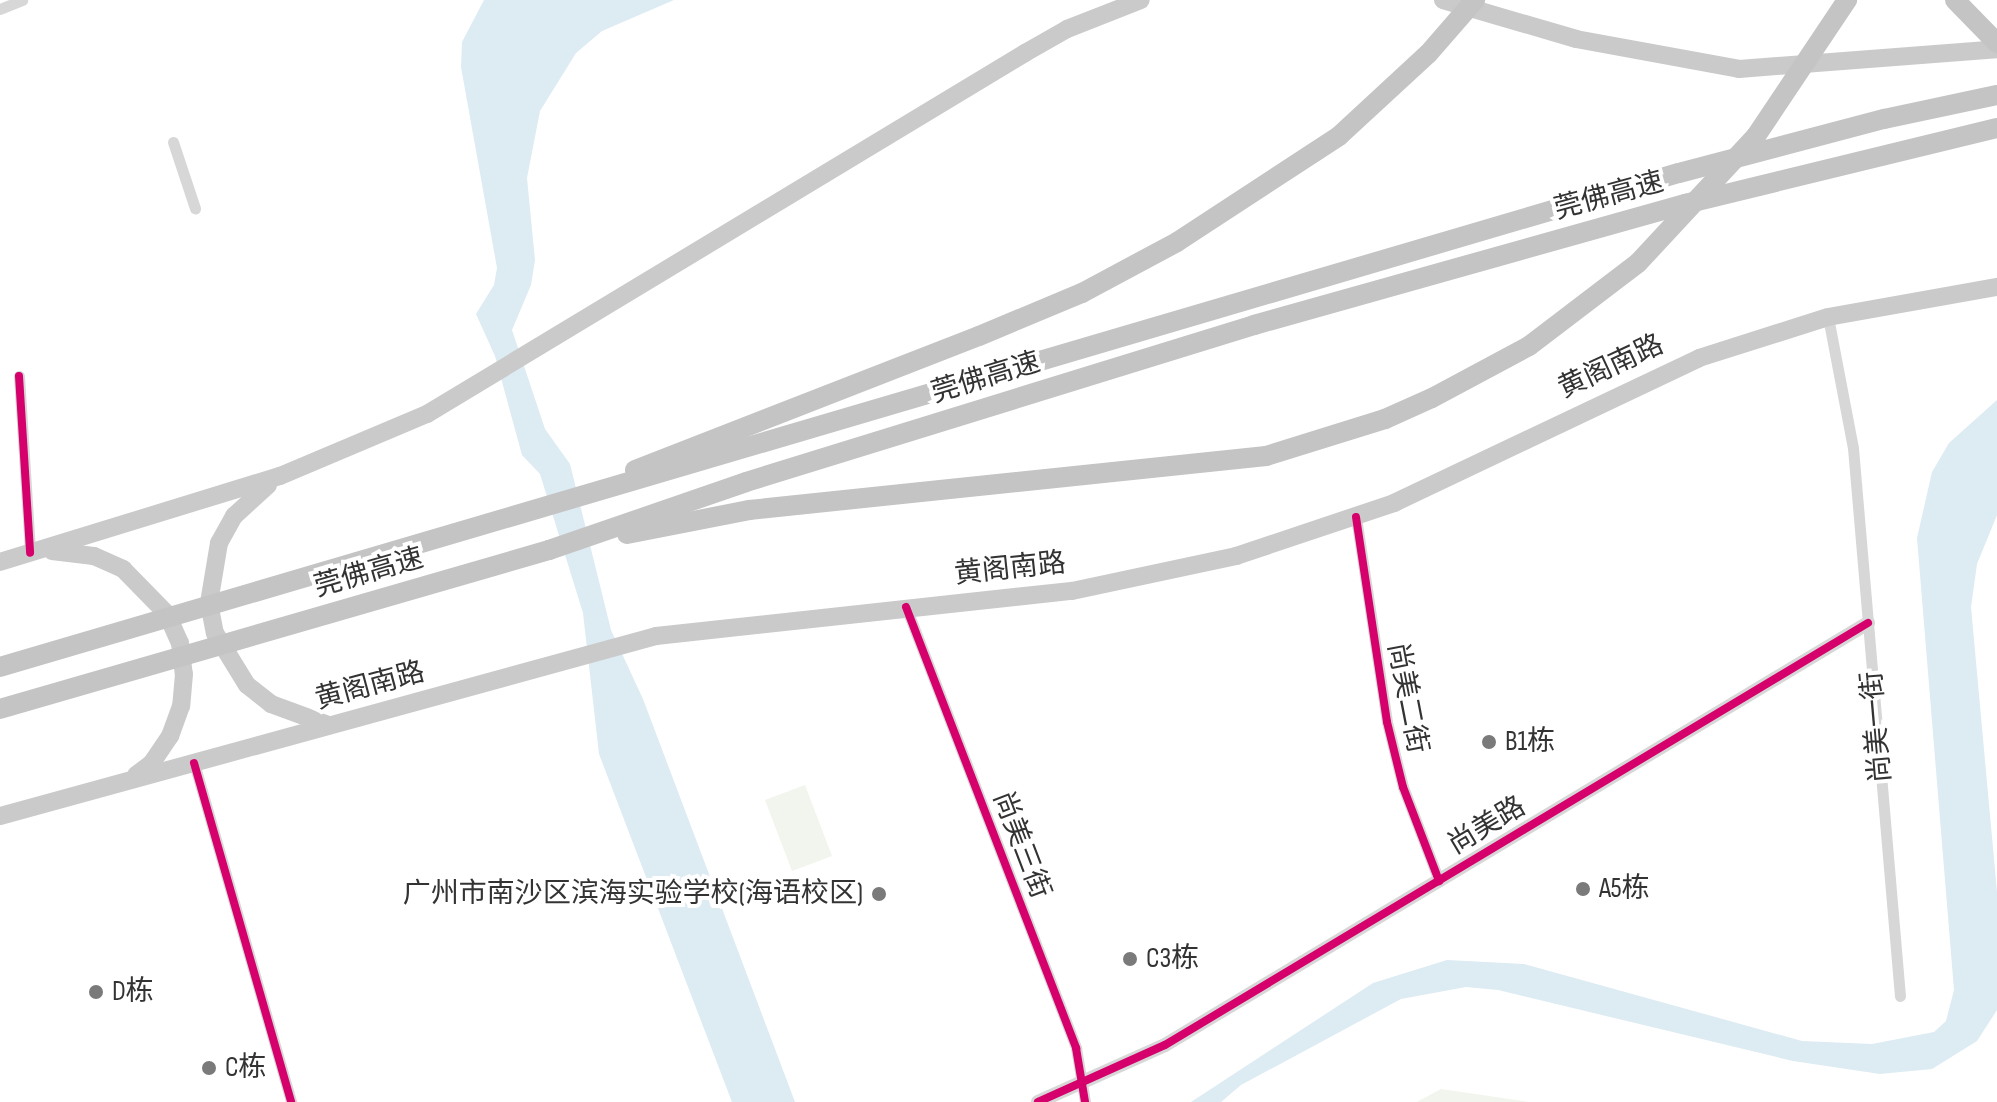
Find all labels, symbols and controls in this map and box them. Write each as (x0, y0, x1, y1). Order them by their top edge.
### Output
street label: 莞佛高速 (1551, 165, 1667, 227)
street label: 黄阁南路 (1553, 328, 1669, 406)
street label: 莞佛高速 (928, 346, 1044, 410)
street label: 莞佛高速 (311, 541, 427, 605)
street label: 黄阁南路 (953, 546, 1067, 592)
street label: 尚美二街 (1380, 640, 1434, 756)
street label: 黄阁南路 (312, 655, 428, 717)
street label: 尚美一街 (1855, 670, 1899, 784)
place label: B1栋 (1505, 725, 1555, 759)
marker: B1栋 (1480, 733, 1498, 751)
street label: 尚美三街 (985, 787, 1057, 903)
street label: 尚美路 (1442, 790, 1532, 862)
place label: A5栋 (1599, 872, 1650, 906)
place label: 广州市南沙区滨海实验学校(海语校区) (403, 877, 863, 911)
marker: A5栋 (1574, 880, 1592, 898)
marker: 广州市南沙区滨海实验学校(海语校区) (870, 885, 888, 903)
place label: C3栋 (1146, 942, 1199, 976)
marker: C3栋 (1121, 950, 1139, 968)
place label: D栋 (112, 975, 154, 1009)
marker: D栋 (87, 983, 105, 1001)
place label: C栋 (225, 1051, 267, 1085)
marker: C栋 (200, 1059, 218, 1077)

